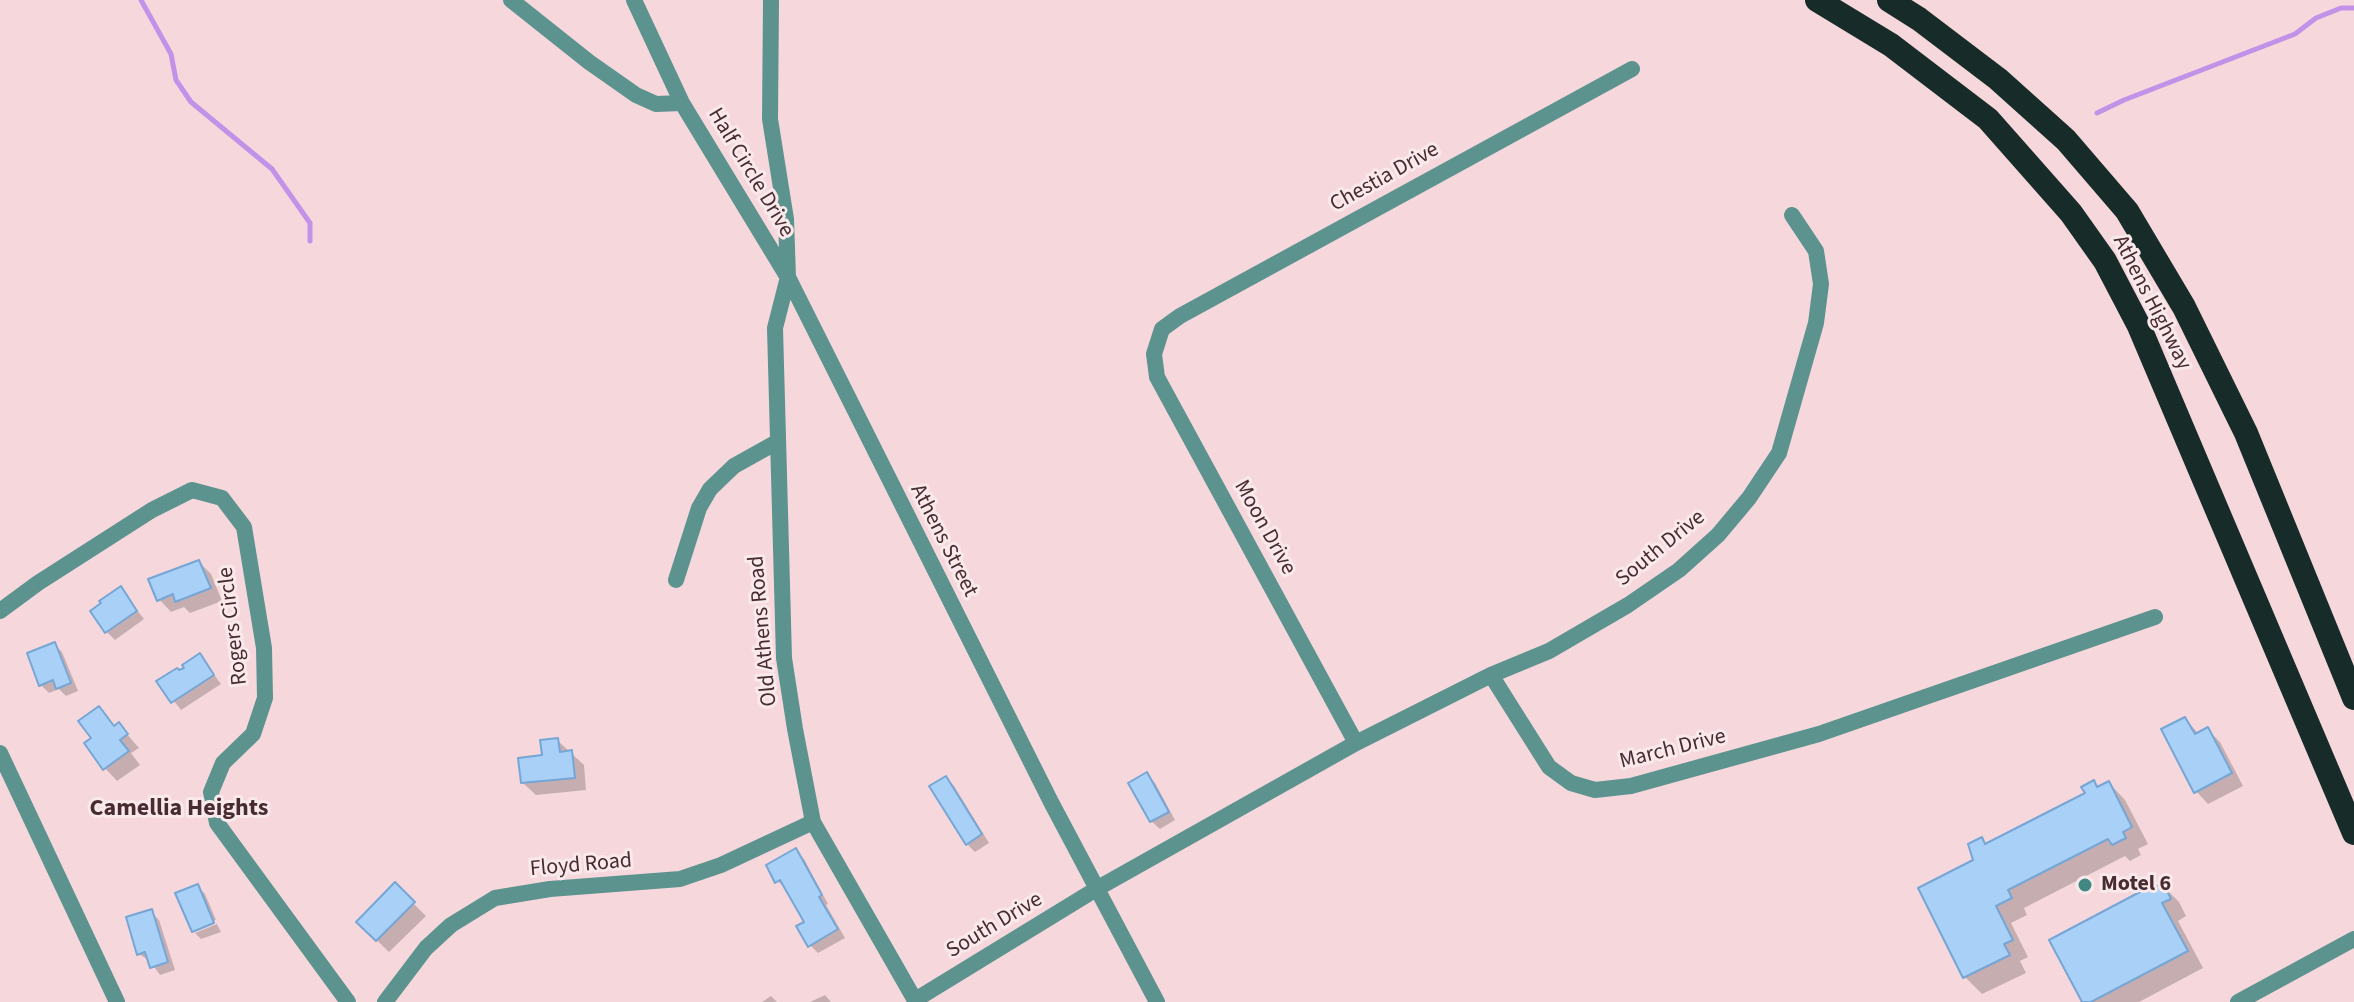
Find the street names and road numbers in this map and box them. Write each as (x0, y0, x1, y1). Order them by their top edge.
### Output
street label: Half Circle Drive (701, 104, 799, 242)
street label: Chestia Drive (1326, 137, 1444, 219)
street label: Athens Highway (2106, 231, 2196, 375)
street label: Moon Drive (1227, 476, 1301, 580)
street label: Athens Street (903, 480, 983, 602)
street label: South Drive (1611, 505, 1711, 593)
street label: Old Athens Road (744, 554, 784, 708)
street label: Rogers Circle (214, 565, 254, 687)
street label: March Drive (1617, 724, 1729, 776)
street label: Floyd Road (529, 848, 633, 884)
street label: South Drive (942, 887, 1048, 965)

